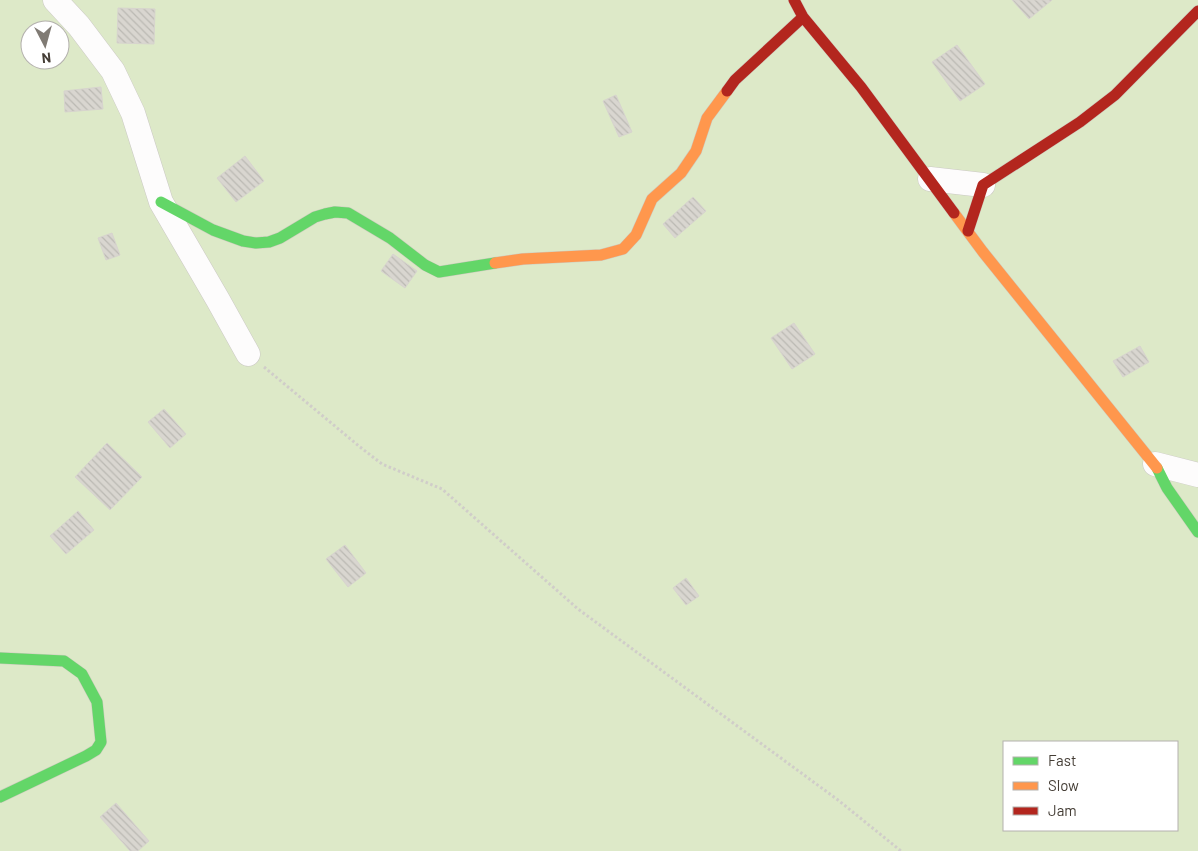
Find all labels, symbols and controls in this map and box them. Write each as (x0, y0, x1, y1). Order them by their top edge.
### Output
north arrow (20, 20, 70, 70)
text: N (41, 49, 52, 67)
legend (1003, 741, 1178, 831)
text: Fast (1048, 751, 1076, 769)
text: Slow (1048, 776, 1079, 794)
text: Jam (1048, 801, 1077, 819)

